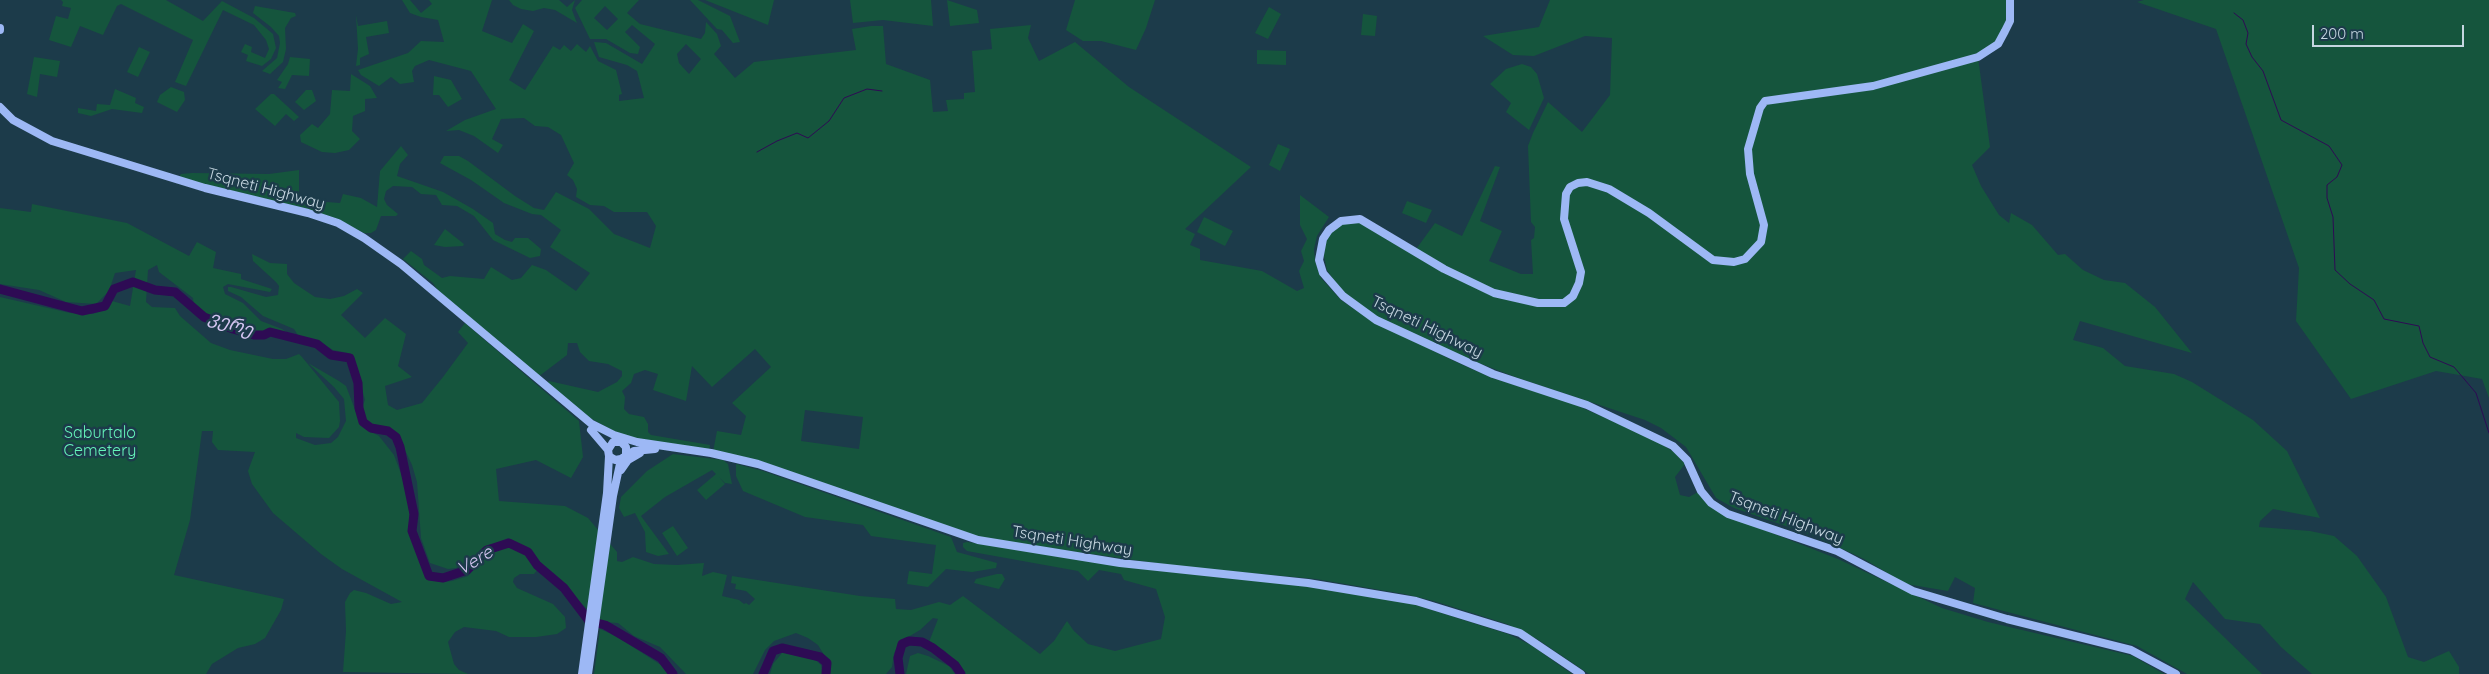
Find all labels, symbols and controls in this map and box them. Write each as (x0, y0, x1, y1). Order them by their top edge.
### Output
scale bar (2314, 15, 2466, 47)
text: 200 m (2320, 24, 2364, 43)
street label: Tsqneti Highway (205, 164, 327, 214)
street label: Tsqneti Highway (1368, 292, 1486, 362)
water label: ვერე (206, 307, 256, 341)
park label: Saburtalo Cemetery (64, 423, 136, 461)
street label: Tsqneti Highway (1726, 487, 1846, 549)
street label: Tsqneti Highway (1011, 522, 1133, 560)
water label: Vere (453, 542, 497, 580)

